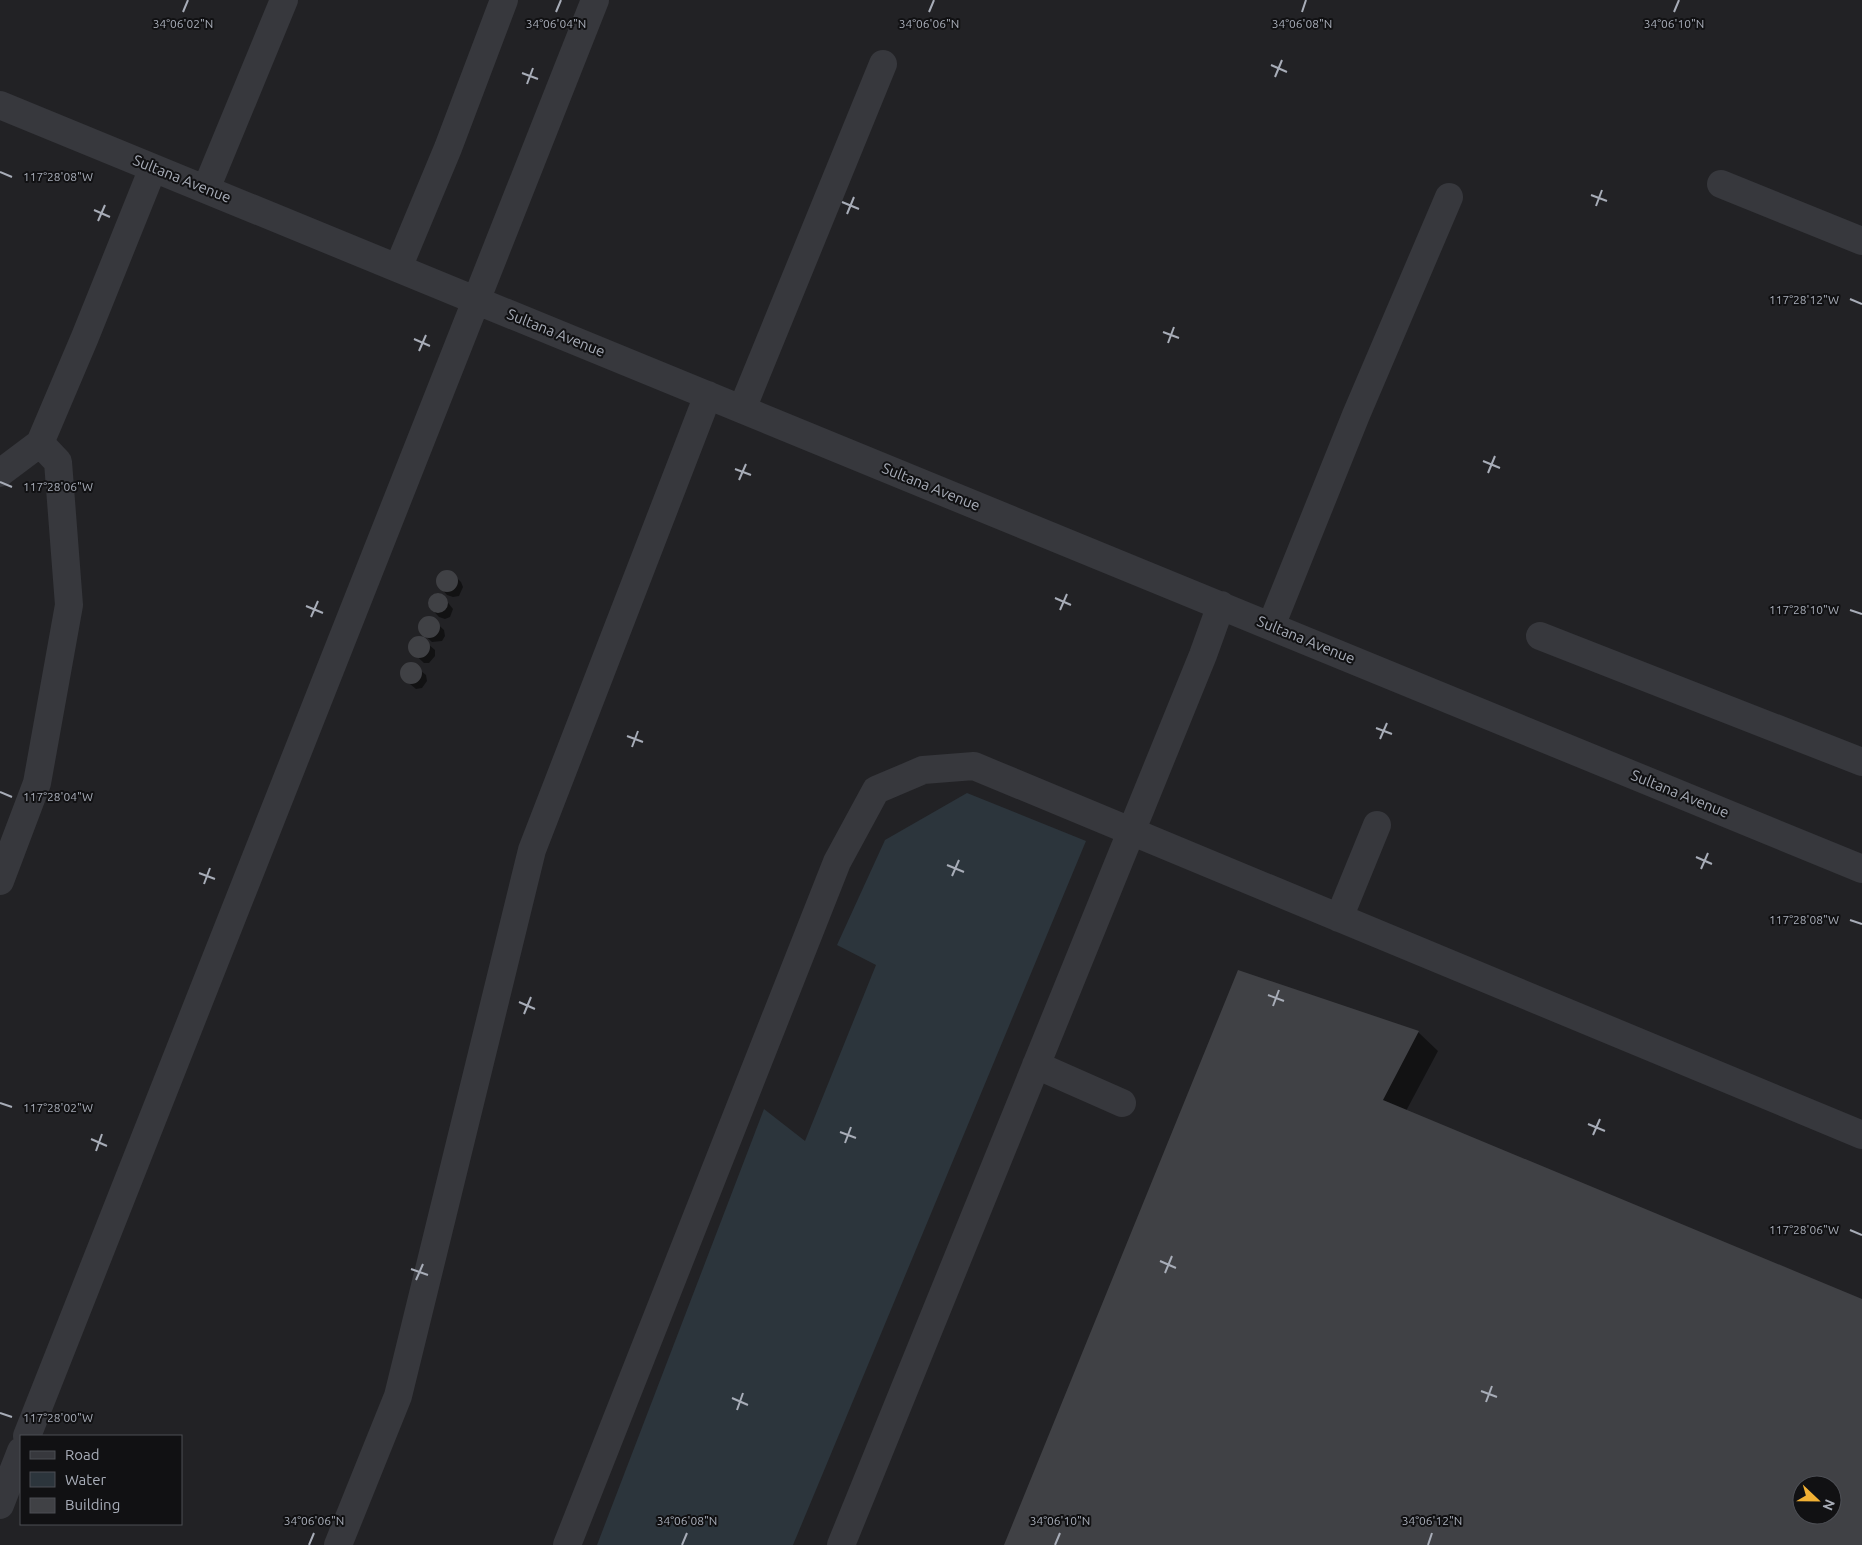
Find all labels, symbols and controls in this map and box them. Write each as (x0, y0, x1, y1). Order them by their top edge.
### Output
text: 34°06'02"N (153, 17, 213, 30)
text: 34°06'04"N (526, 17, 586, 30)
text: 34°06'06"N (899, 17, 959, 30)
text: 34°06'08"N (1272, 17, 1332, 30)
text: 34°06'10"N (1644, 17, 1704, 30)
street label: Sultana Avenue (131, 151, 234, 206)
text: 117°28'08"W (23, 170, 93, 183)
text: 117°28'12"W (1769, 293, 1839, 306)
street label: Sultana Avenue (505, 305, 608, 360)
street label: Sultana Avenue (880, 459, 983, 514)
text: 117°28'06"W (23, 480, 93, 493)
text: 117°28'10"W (1769, 603, 1839, 616)
street label: Sultana Avenue (1255, 612, 1358, 667)
street label: Sultana Avenue (1629, 766, 1732, 821)
text: 117°28'04"W (23, 790, 93, 803)
text: 117°28'08"W (1769, 913, 1839, 926)
text: 117°28'02"W (23, 1101, 93, 1114)
text: 117°28'06"W (1769, 1223, 1839, 1236)
text: 117°28'00"W (23, 1411, 93, 1424)
legend (20, 1435, 182, 1525)
text: Road (65, 1446, 100, 1463)
text: Water (65, 1471, 106, 1488)
north arrow (1792, 1475, 1842, 1525)
text: Building (65, 1496, 120, 1513)
text: N (1820, 1497, 1838, 1513)
text: 34°06'06"N (284, 1514, 344, 1527)
text: 34°06'08"N (657, 1514, 717, 1527)
text: 34°06'10"N (1030, 1514, 1090, 1527)
text: 34°06'12"N (1402, 1514, 1462, 1527)

